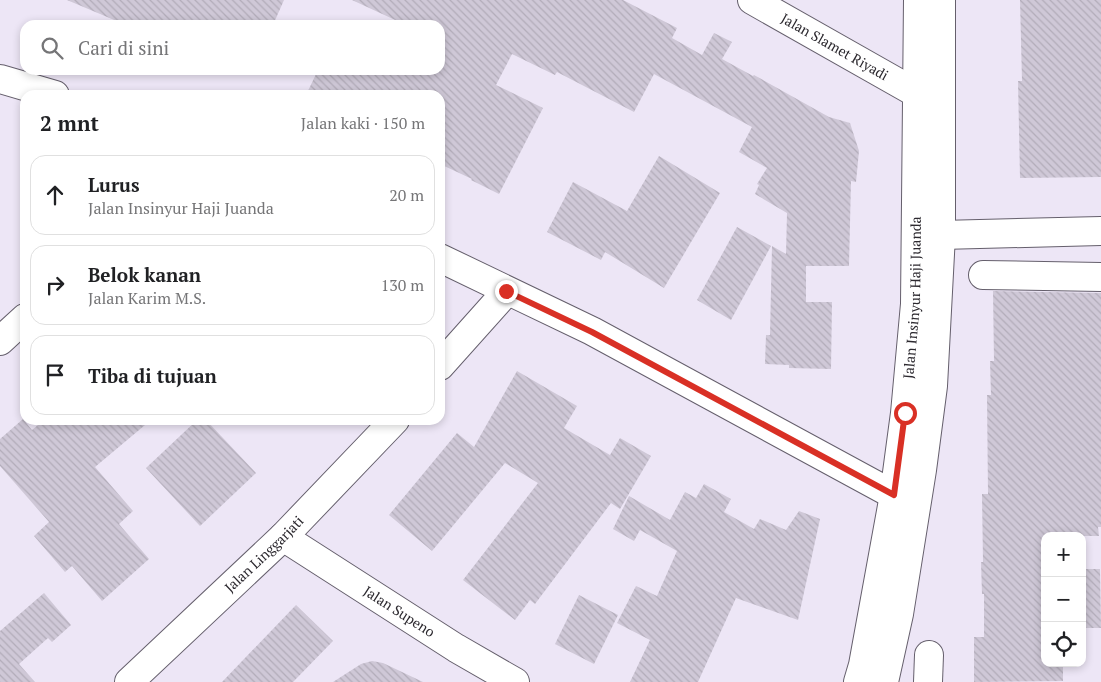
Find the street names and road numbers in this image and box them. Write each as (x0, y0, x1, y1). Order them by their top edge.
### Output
street label: Jalan Slamet Riyadi (778, 8, 892, 84)
street label: Jalan Insinyur Haji Juanda (898, 216, 925, 380)
street label: Jalan Linggarjati (220, 511, 307, 596)
street label: Jalan Supeno (360, 581, 439, 641)

